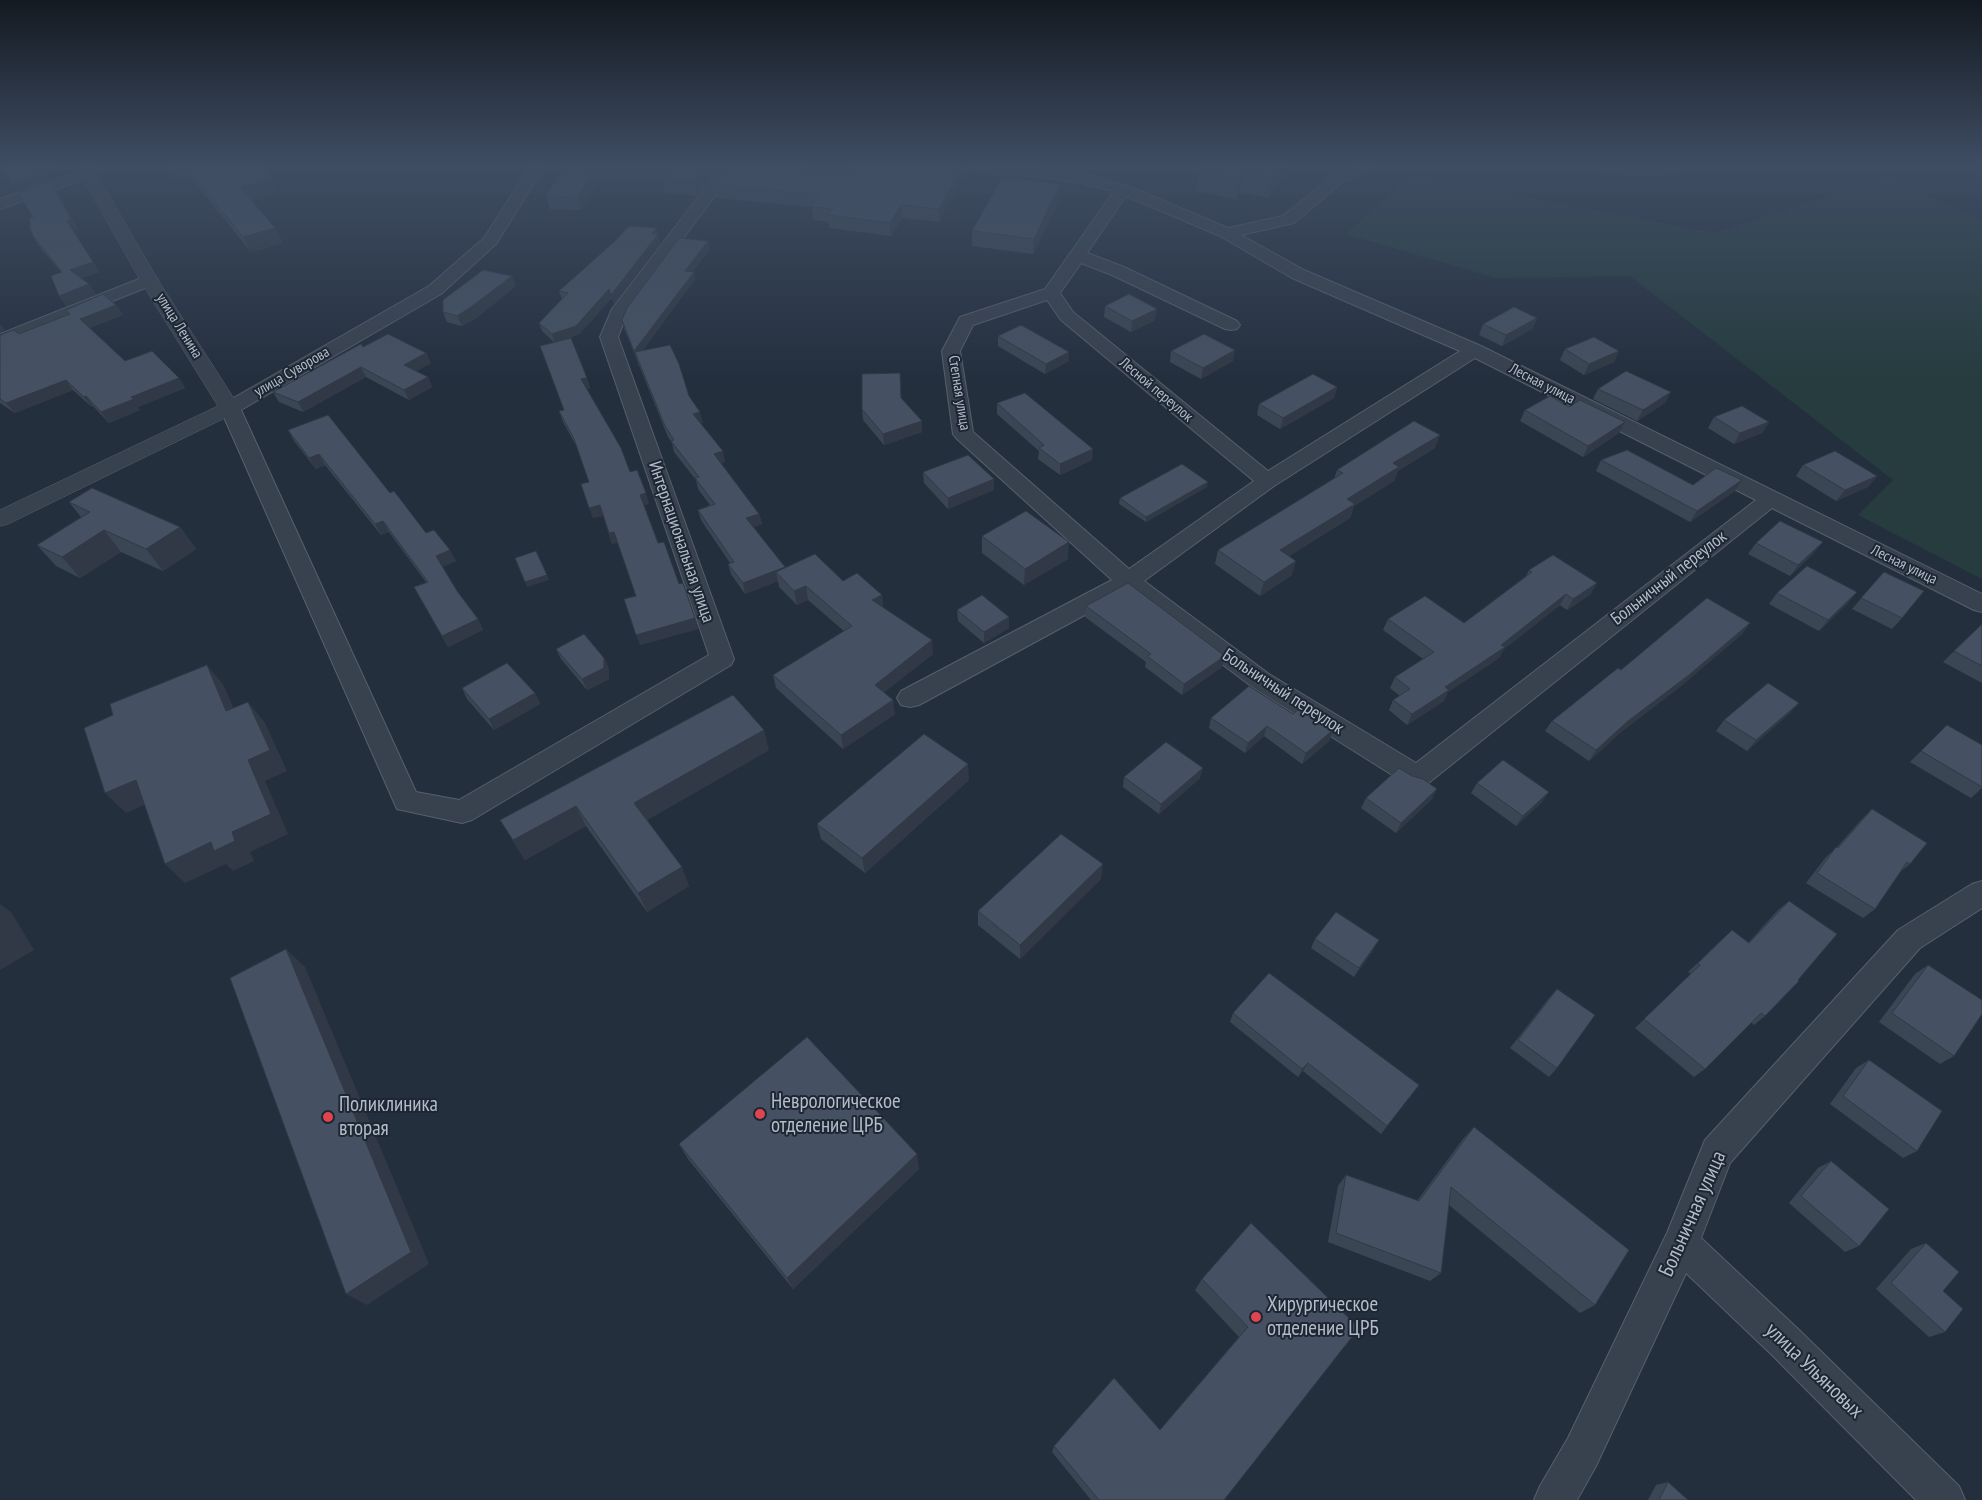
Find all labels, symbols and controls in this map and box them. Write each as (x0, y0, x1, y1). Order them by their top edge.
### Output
street label: улица Ленина (152, 290, 206, 362)
street label: улица Суворова (251, 343, 333, 401)
street label: Степная улица (944, 354, 974, 432)
street label: Лесной переулок (1115, 354, 1197, 426)
street label: Лесная улица (1506, 360, 1578, 408)
street label: Интернациональная улица (643, 459, 719, 625)
street label: Больничный переулок (1607, 526, 1731, 630)
street label: Лесная улица (1868, 541, 1940, 589)
street label: Больничный переулок (1218, 645, 1348, 739)
place label: Неврологическое отделение ЦРБ (771, 1089, 901, 1139)
place label: Поликлиника вторая (339, 1092, 438, 1142)
marker: Неврологическое отделение ЦРБ (753, 1107, 767, 1121)
marker: Поликлиника вторая (321, 1110, 335, 1124)
street label: Больничная улица (1654, 1147, 1732, 1281)
place label: Хирургическое отделение ЦРБ (1267, 1292, 1379, 1342)
marker: Хирургическое отделение ЦРБ (1249, 1310, 1263, 1324)
street label: улица Ульяновых (1760, 1318, 1868, 1424)

